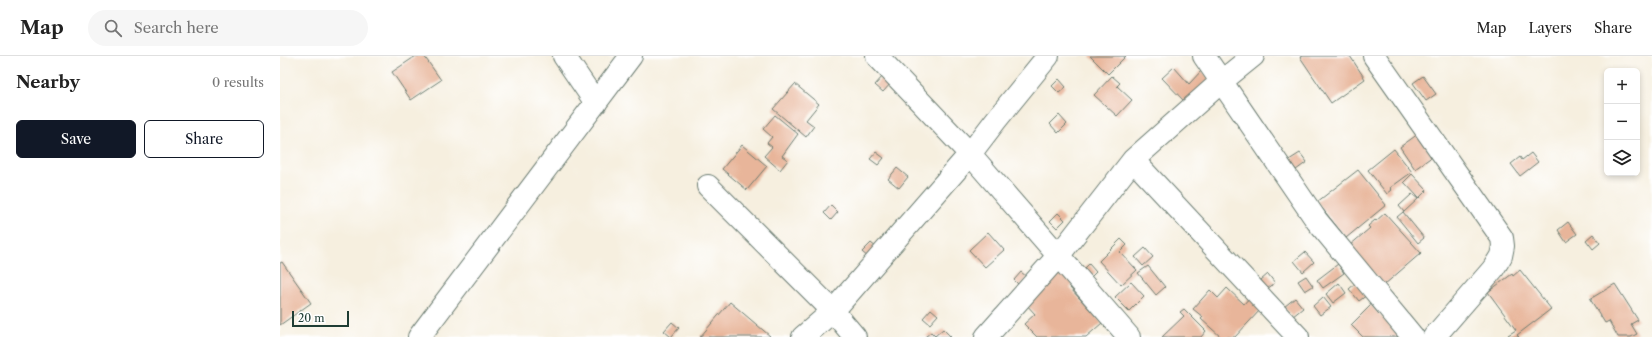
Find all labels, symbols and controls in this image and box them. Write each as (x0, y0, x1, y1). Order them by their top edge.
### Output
search box (88, 10, 368, 46)
text: Map (20, 16, 64, 39)
icon: search (102, 17, 124, 39)
text: Search here (134, 18, 219, 37)
text: Map (1476, 19, 1506, 37)
text: Layers (1528, 19, 1572, 37)
text: Share (1594, 19, 1632, 37)
map controls (1604, 68, 1640, 176)
button: + (1604, 68, 1640, 104)
text: Nearby (16, 72, 80, 92)
text: 0 results (212, 74, 264, 90)
button: − (1604, 104, 1640, 140)
button: Save (16, 120, 136, 158)
button: Share (144, 120, 264, 158)
button: layers (1604, 140, 1640, 176)
scale bar (292, 309, 349, 328)
text: 20 m (298, 311, 324, 325)

